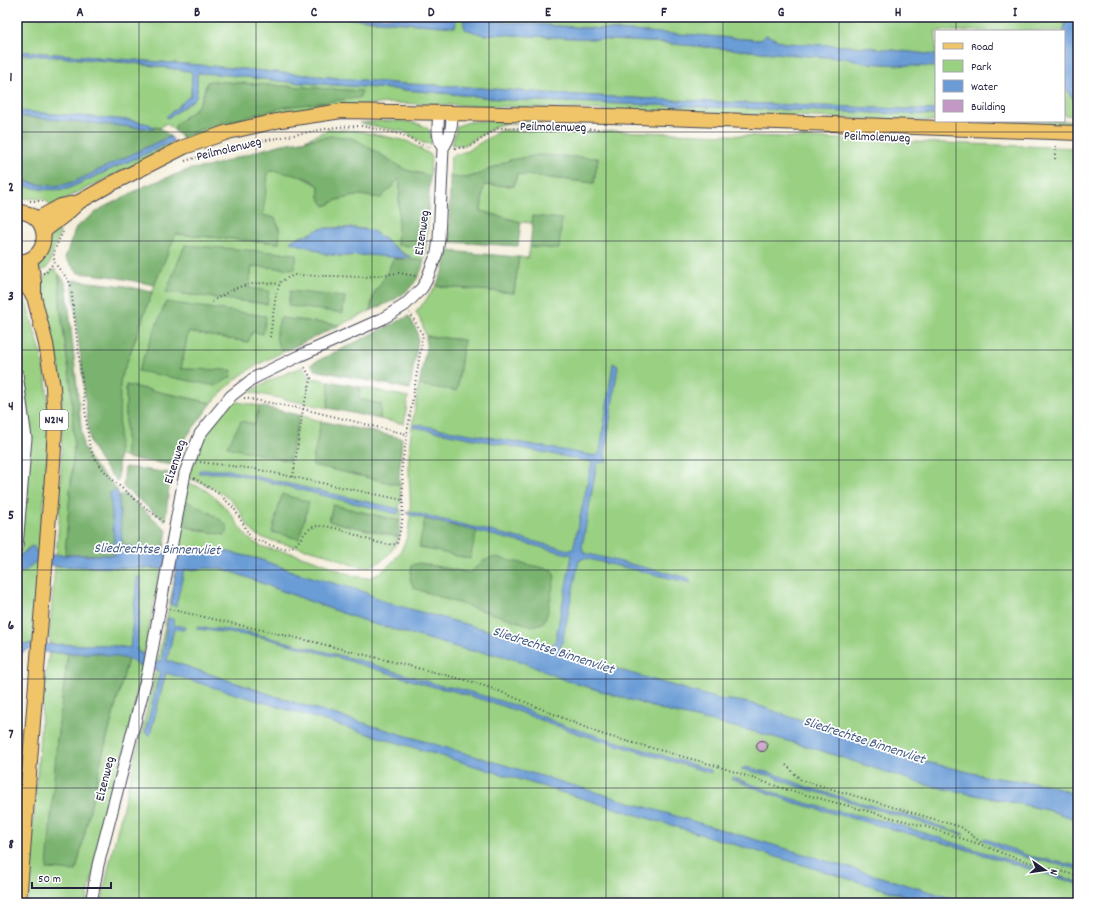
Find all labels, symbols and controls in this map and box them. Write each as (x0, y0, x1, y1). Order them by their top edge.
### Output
text: A (76, 4, 84, 23)
text: B (194, 4, 200, 23)
text: C (311, 4, 318, 23)
text: D (428, 4, 435, 23)
text: E (545, 4, 552, 23)
text: F (661, 4, 667, 23)
text: G (778, 4, 785, 23)
text: H (895, 4, 902, 23)
text: I (1013, 4, 1018, 23)
legend (935, 30, 1065, 122)
text: Road (971, 39, 993, 56)
text: Park (971, 59, 992, 76)
text: 1 (10, 69, 13, 88)
text: Water (971, 79, 998, 96)
text: Building (971, 99, 1006, 116)
street label: Peilmolenweg (520, 118, 587, 138)
street label: Peilmolenweg (843, 127, 911, 149)
street label: Peilmolenweg (194, 133, 264, 167)
text: 2 (8, 179, 14, 198)
street label: Elzenweg (410, 209, 436, 257)
text: 3 (8, 288, 14, 307)
text: 4 (8, 398, 14, 417)
road number: N214 (40, 410, 68, 430)
street label: Elzenweg (160, 437, 192, 487)
text: 5 (8, 507, 14, 526)
water label: Sliedrechtse Binnenvliet (94, 539, 222, 561)
text: 6 (8, 617, 15, 636)
water label: Sliedrechtse Binnenvliet (490, 622, 618, 681)
water label: Sliedrechtse Binnenvliet (801, 712, 929, 771)
text: 7 (9, 726, 14, 745)
street label: Elzenweg (91, 754, 121, 803)
text: 8 (8, 836, 14, 855)
north arrow (1025, 850, 1065, 890)
scale bar (32, 864, 111, 890)
text: N (1044, 867, 1061, 877)
text: 50 m (38, 871, 61, 888)

